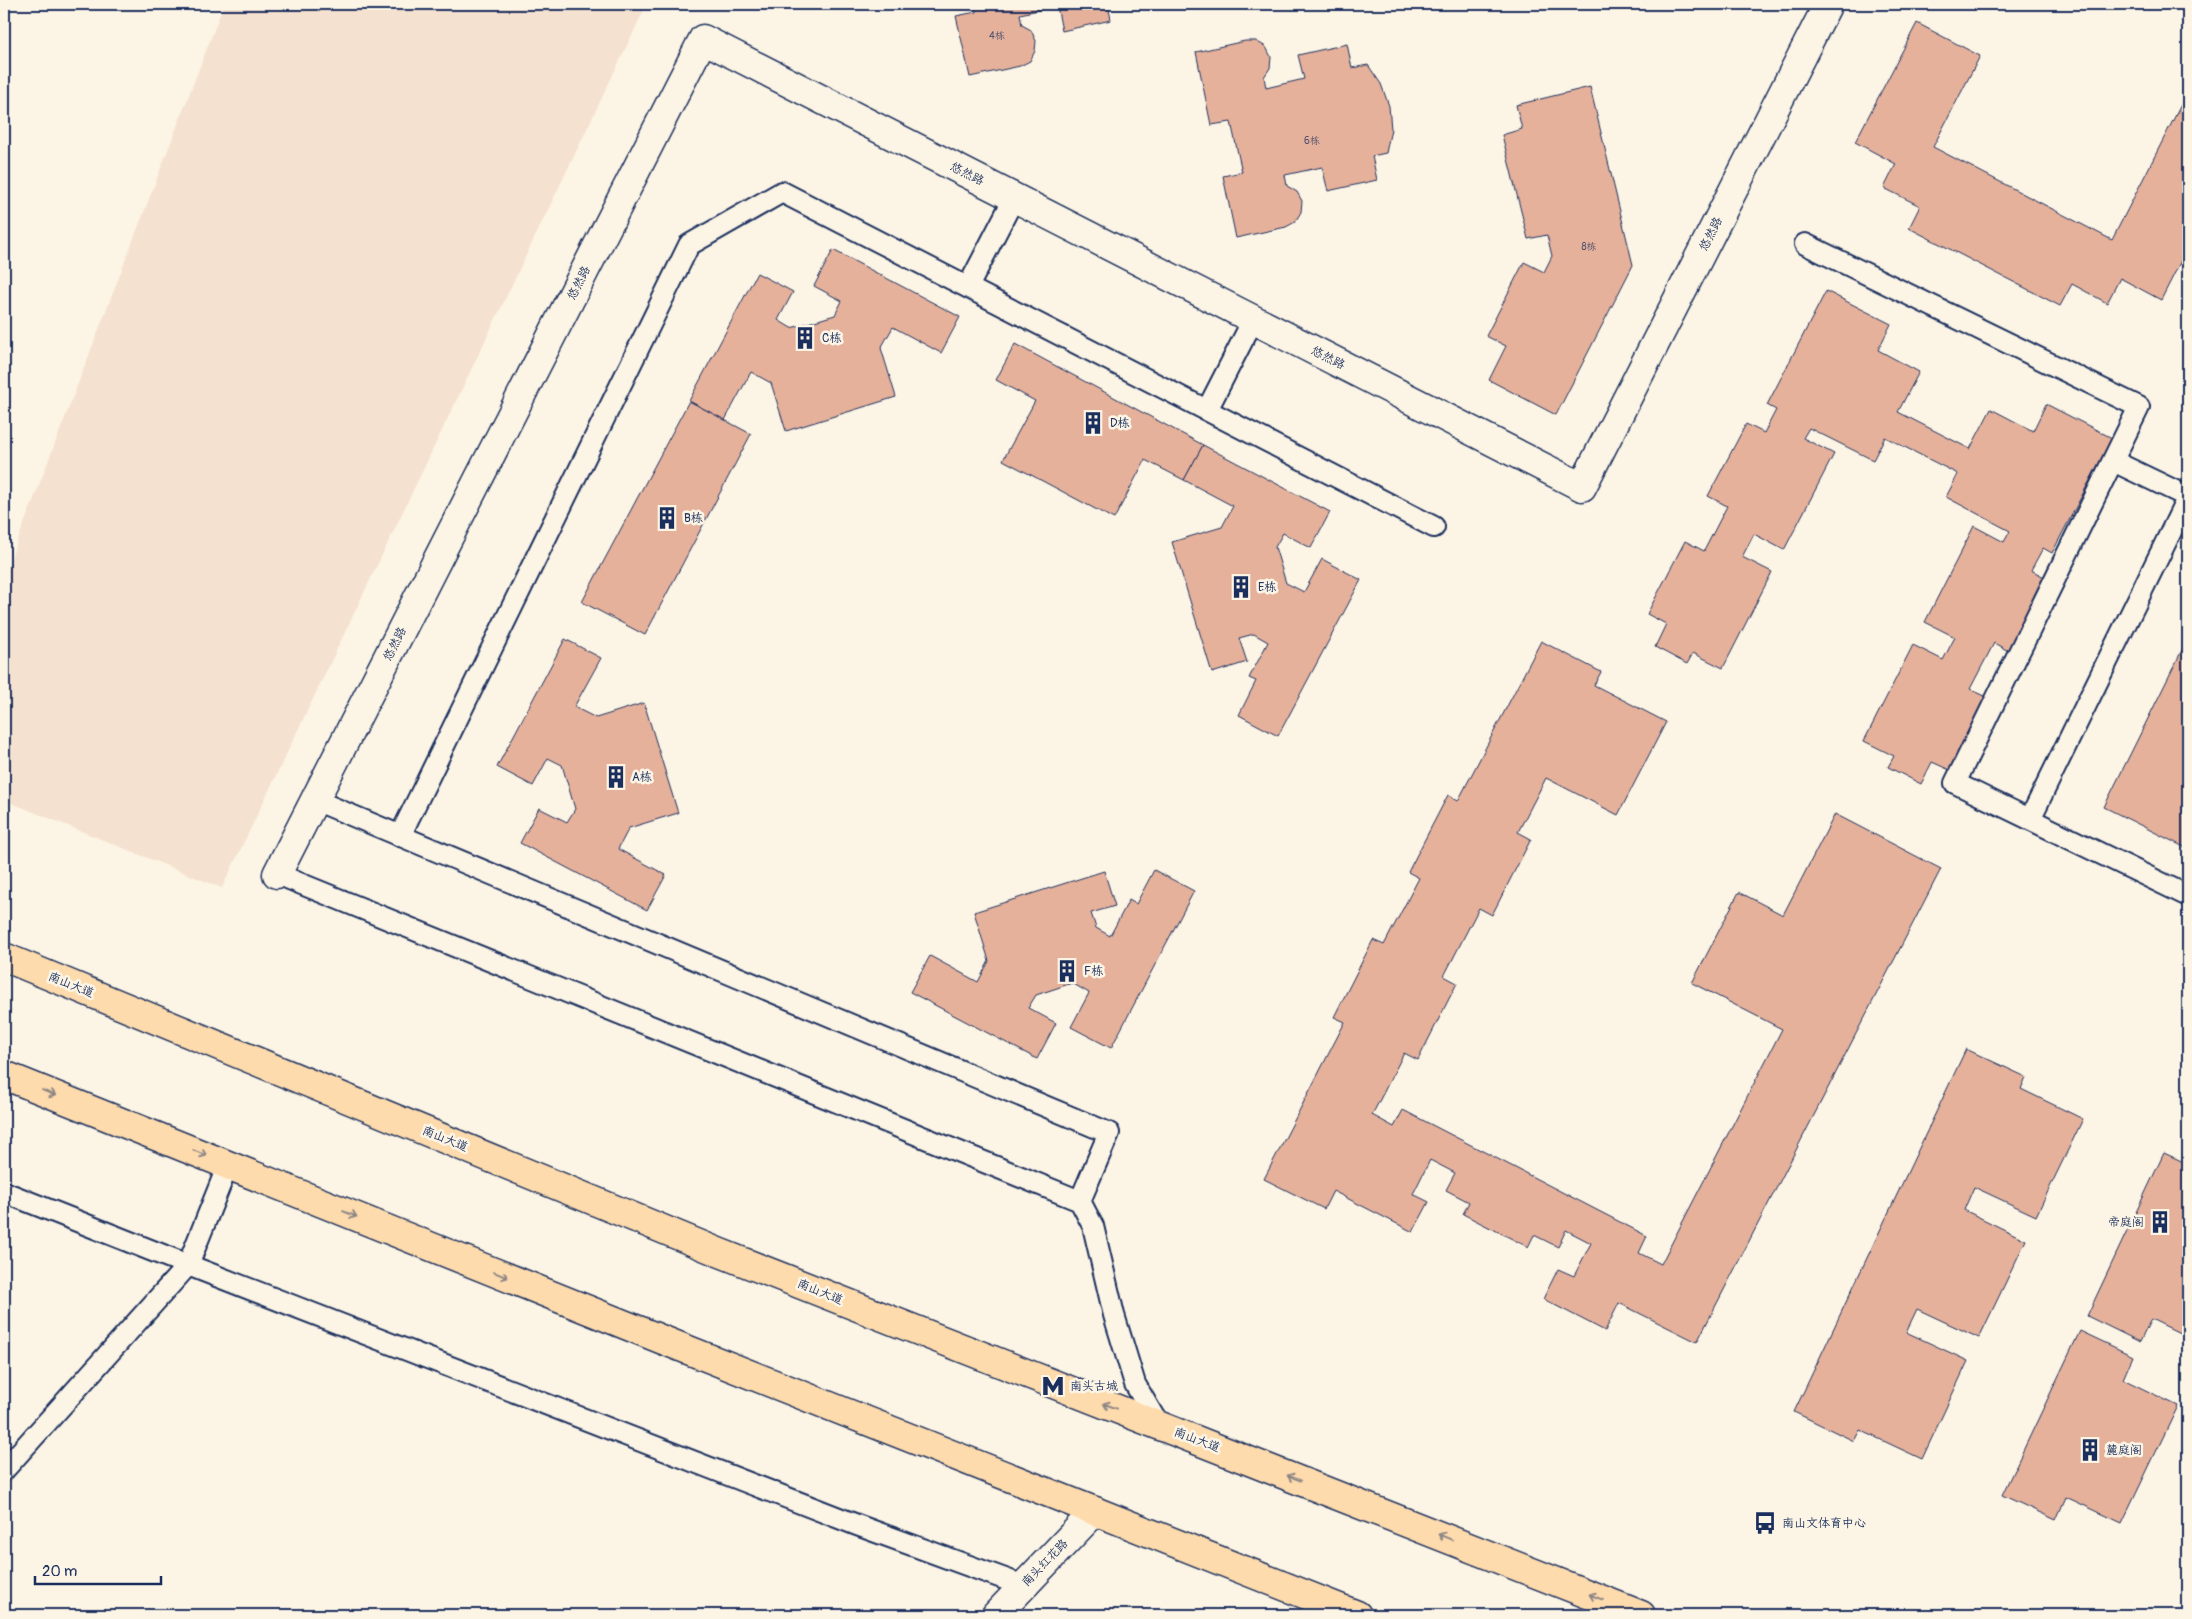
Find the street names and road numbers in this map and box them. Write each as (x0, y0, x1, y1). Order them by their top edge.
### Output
street label: 悠然路 (948, 159, 986, 189)
street label: 悠然路 (1696, 215, 1726, 253)
street label: 悠然路 (564, 264, 594, 302)
street label: 悠然路 (1309, 343, 1347, 373)
street label: 悠然路 (380, 625, 410, 663)
street label: 南山大道 (46, 969, 96, 1001)
street label: 南山大道 (420, 1123, 470, 1155)
street label: 南山大道 (795, 1276, 845, 1308)
street label: 南山大道 (1172, 1424, 1222, 1456)
street label: 南头红花路 (1019, 1536, 1071, 1590)

